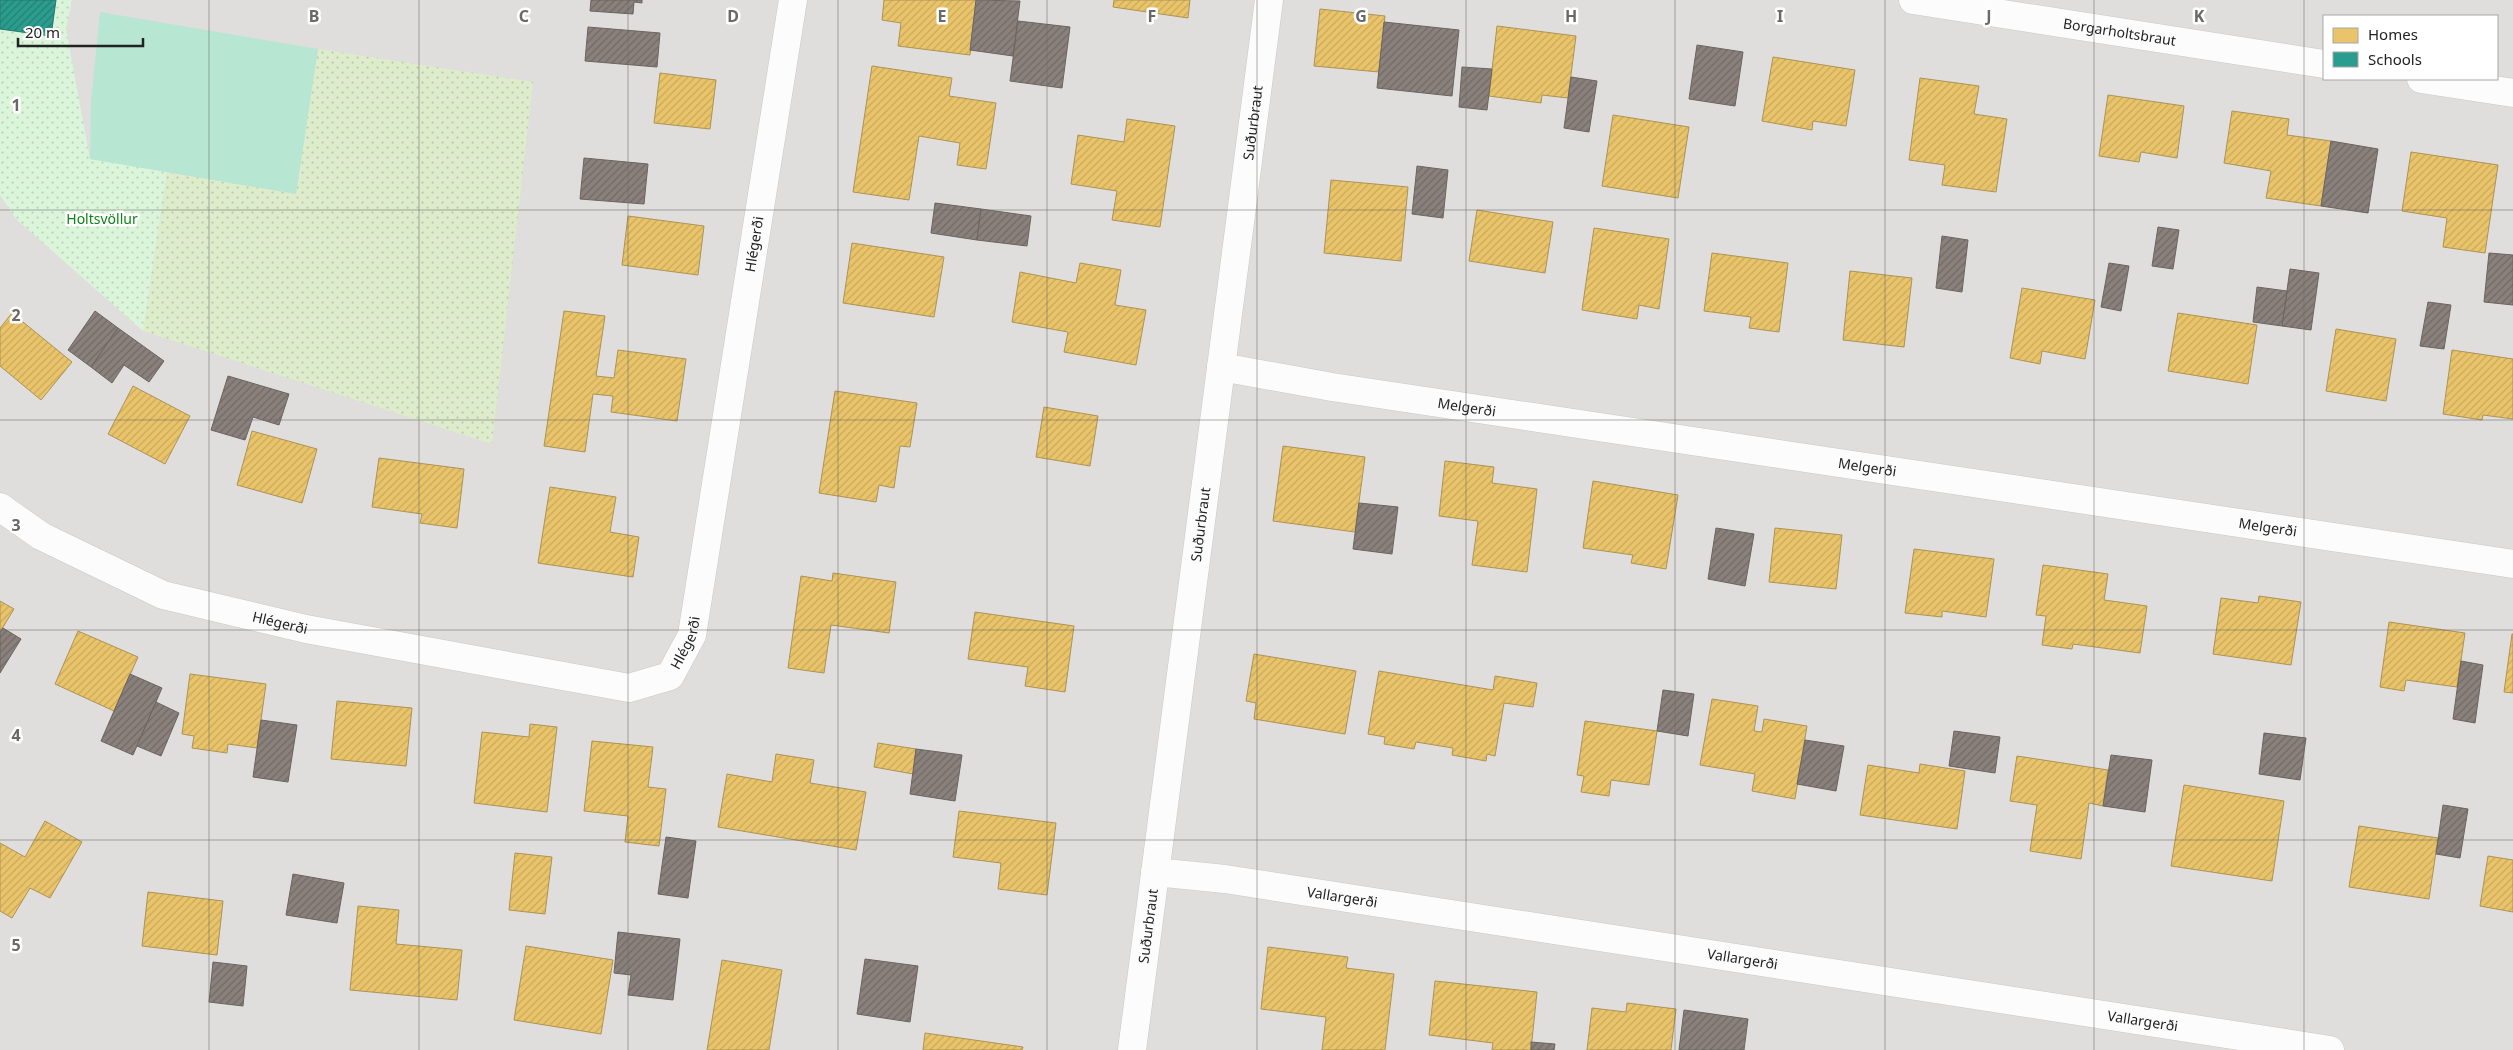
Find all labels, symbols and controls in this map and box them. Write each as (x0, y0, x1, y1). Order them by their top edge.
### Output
text: B (309, 5, 319, 27)
text: C (519, 5, 529, 27)
text: D (727, 5, 739, 27)
text: E (938, 5, 947, 27)
text: F (1148, 5, 1156, 27)
text: G (1355, 5, 1367, 27)
text: H (1565, 5, 1577, 27)
text: I (1777, 5, 1783, 27)
text: J (1984, 5, 1992, 27)
text: K (2194, 5, 2205, 27)
street label: Borgarholtsbraut (2062, 14, 2177, 50)
scale bar (18, 15, 142, 47)
legend (2323, 15, 2498, 80)
text: 20 m (25, 22, 60, 42)
text: Homes (2368, 24, 2418, 44)
text: Schools (2368, 49, 2422, 69)
street label: Suðurbraut (1238, 84, 1267, 161)
text: 1 (11, 94, 21, 116)
park label: Holtsvöllur (66, 209, 138, 228)
street label: Hlégerði (740, 215, 767, 273)
text: 2 (11, 304, 21, 326)
street label: Melgerði (1436, 393, 1497, 420)
street label: Melgerði (1837, 453, 1898, 480)
street label: Suðurbraut (1186, 486, 1214, 563)
street label: Melgerði (2237, 513, 2298, 540)
text: 3 (11, 514, 21, 536)
street label: Hlégerði (251, 607, 310, 638)
street label: Hlégerði (665, 615, 704, 672)
text: 4 (11, 724, 21, 746)
street label: Vallargerði (1306, 882, 1379, 911)
street label: Suðurbraut (1133, 888, 1162, 964)
text: 5 (11, 934, 21, 956)
street label: Vallargerði (1706, 944, 1779, 973)
street label: Vallargerði (2106, 1006, 2179, 1035)

